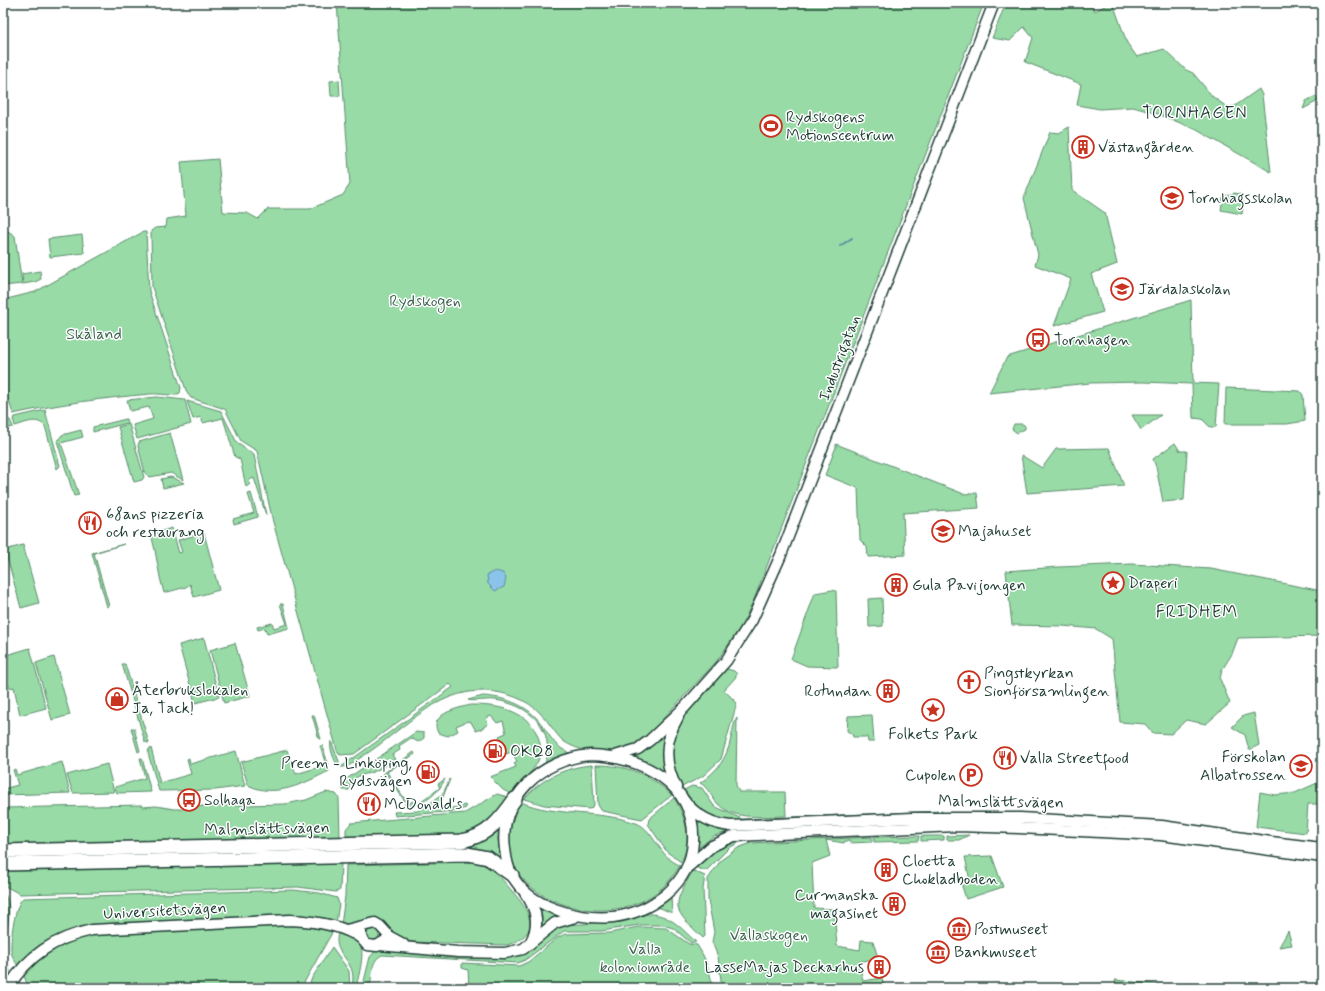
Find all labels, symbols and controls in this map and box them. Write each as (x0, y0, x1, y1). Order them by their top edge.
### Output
district label: TORNHAGEN (1142, 102, 1248, 124)
place label: Rydskogens Motionscentrum (786, 107, 894, 146)
sports icon: Rydskogens Motionscentrum (758, 113, 784, 139)
building icon: Västangården (1070, 134, 1096, 160)
place label: Västangården (1098, 137, 1195, 159)
school or university icon: Tornhagsskolan (1159, 185, 1185, 211)
place label: Tornhagsskolan (1188, 188, 1292, 210)
school or university icon: Järdalaskolan (1109, 276, 1135, 302)
place label: Järdalaskolan (1138, 279, 1231, 300)
park label: Rydskogen (389, 291, 461, 313)
street label: Industrigatan (814, 312, 867, 404)
park label: Skåland (66, 324, 122, 345)
bus stop icon: Tornhagen (1025, 327, 1051, 353)
place label: Tornhagen (1054, 330, 1131, 352)
place label: 68ans pizzeria och restaurang (106, 504, 205, 544)
restaurant icon: 68ans pizzeria och restaurang (77, 510, 103, 536)
school or university icon: Majahuset (930, 518, 956, 544)
place label: Majahuset (958, 521, 1031, 542)
place icon: Draperi (1100, 570, 1126, 596)
building icon: Gula Pavijongen (883, 572, 909, 598)
place label: Draperi (1128, 573, 1178, 594)
place label: Gula Pavijongen (912, 575, 1026, 596)
district label: FRIDHEM (1156, 601, 1238, 623)
place label: Pingstkyrkan Sionförsamlingen (984, 663, 1110, 703)
church icon: Pingstkyrkan Sionförsamlingen (956, 669, 982, 695)
building icon: Rotundan (875, 678, 901, 704)
place label: Återbrukslokalen Ja, Tack! (132, 680, 248, 719)
place label: Rotundan (804, 681, 872, 702)
shop icon: Återbrukslokalen Ja, Tack! (104, 686, 130, 712)
place icon: Folkets Park (920, 697, 946, 723)
place label: Folkets Park (888, 724, 978, 745)
fuel station icon: OKQ8 (482, 738, 508, 764)
place label: OKQ8 (510, 741, 553, 762)
restaurant icon: Valla Streetfood (992, 745, 1018, 771)
place label: Förskolan Albatrossen (1200, 747, 1286, 786)
place label: Valla Streetfood (1020, 748, 1129, 771)
place label: Preem - Linköping, Rydsvägen (281, 753, 412, 792)
school or university icon: Förskolan Albatrossen (1288, 753, 1314, 779)
fuel station icon: Preem - Linköping, Rydsvägen (415, 759, 441, 785)
parking icon: Cupolen (958, 762, 984, 788)
place label: Cupolen (905, 765, 956, 786)
bus stop icon: Solhaga (176, 787, 202, 813)
place label: Solhaga (204, 790, 256, 811)
street label: Malmslättsvägen (938, 790, 1064, 814)
restaurant icon: McDonald's (356, 791, 382, 817)
place label: McDonald's (384, 794, 463, 815)
street label: Malmslättsvägen (204, 817, 330, 841)
place label: Cloetta Chokladboden (902, 851, 999, 890)
building icon: Cloetta Chokladboden (873, 857, 899, 883)
place label: Curmanska magasinet (794, 885, 878, 925)
building icon: Curmanska magasinet (881, 891, 907, 917)
street label: Universitetsvägen (103, 897, 227, 925)
museum icon: Postmuseet (946, 916, 972, 942)
place label: Postmuseet (974, 919, 1049, 940)
park label: Vallaskogen (730, 925, 808, 947)
park label: Valla koloniområde (600, 939, 690, 978)
museum icon: Bankmuseet (925, 939, 951, 965)
place label: Bankmuseet (954, 942, 1038, 963)
building icon: LasseMajas Deckarhus (866, 954, 892, 980)
place label: LasseMajas Deckarhus (704, 957, 864, 978)

